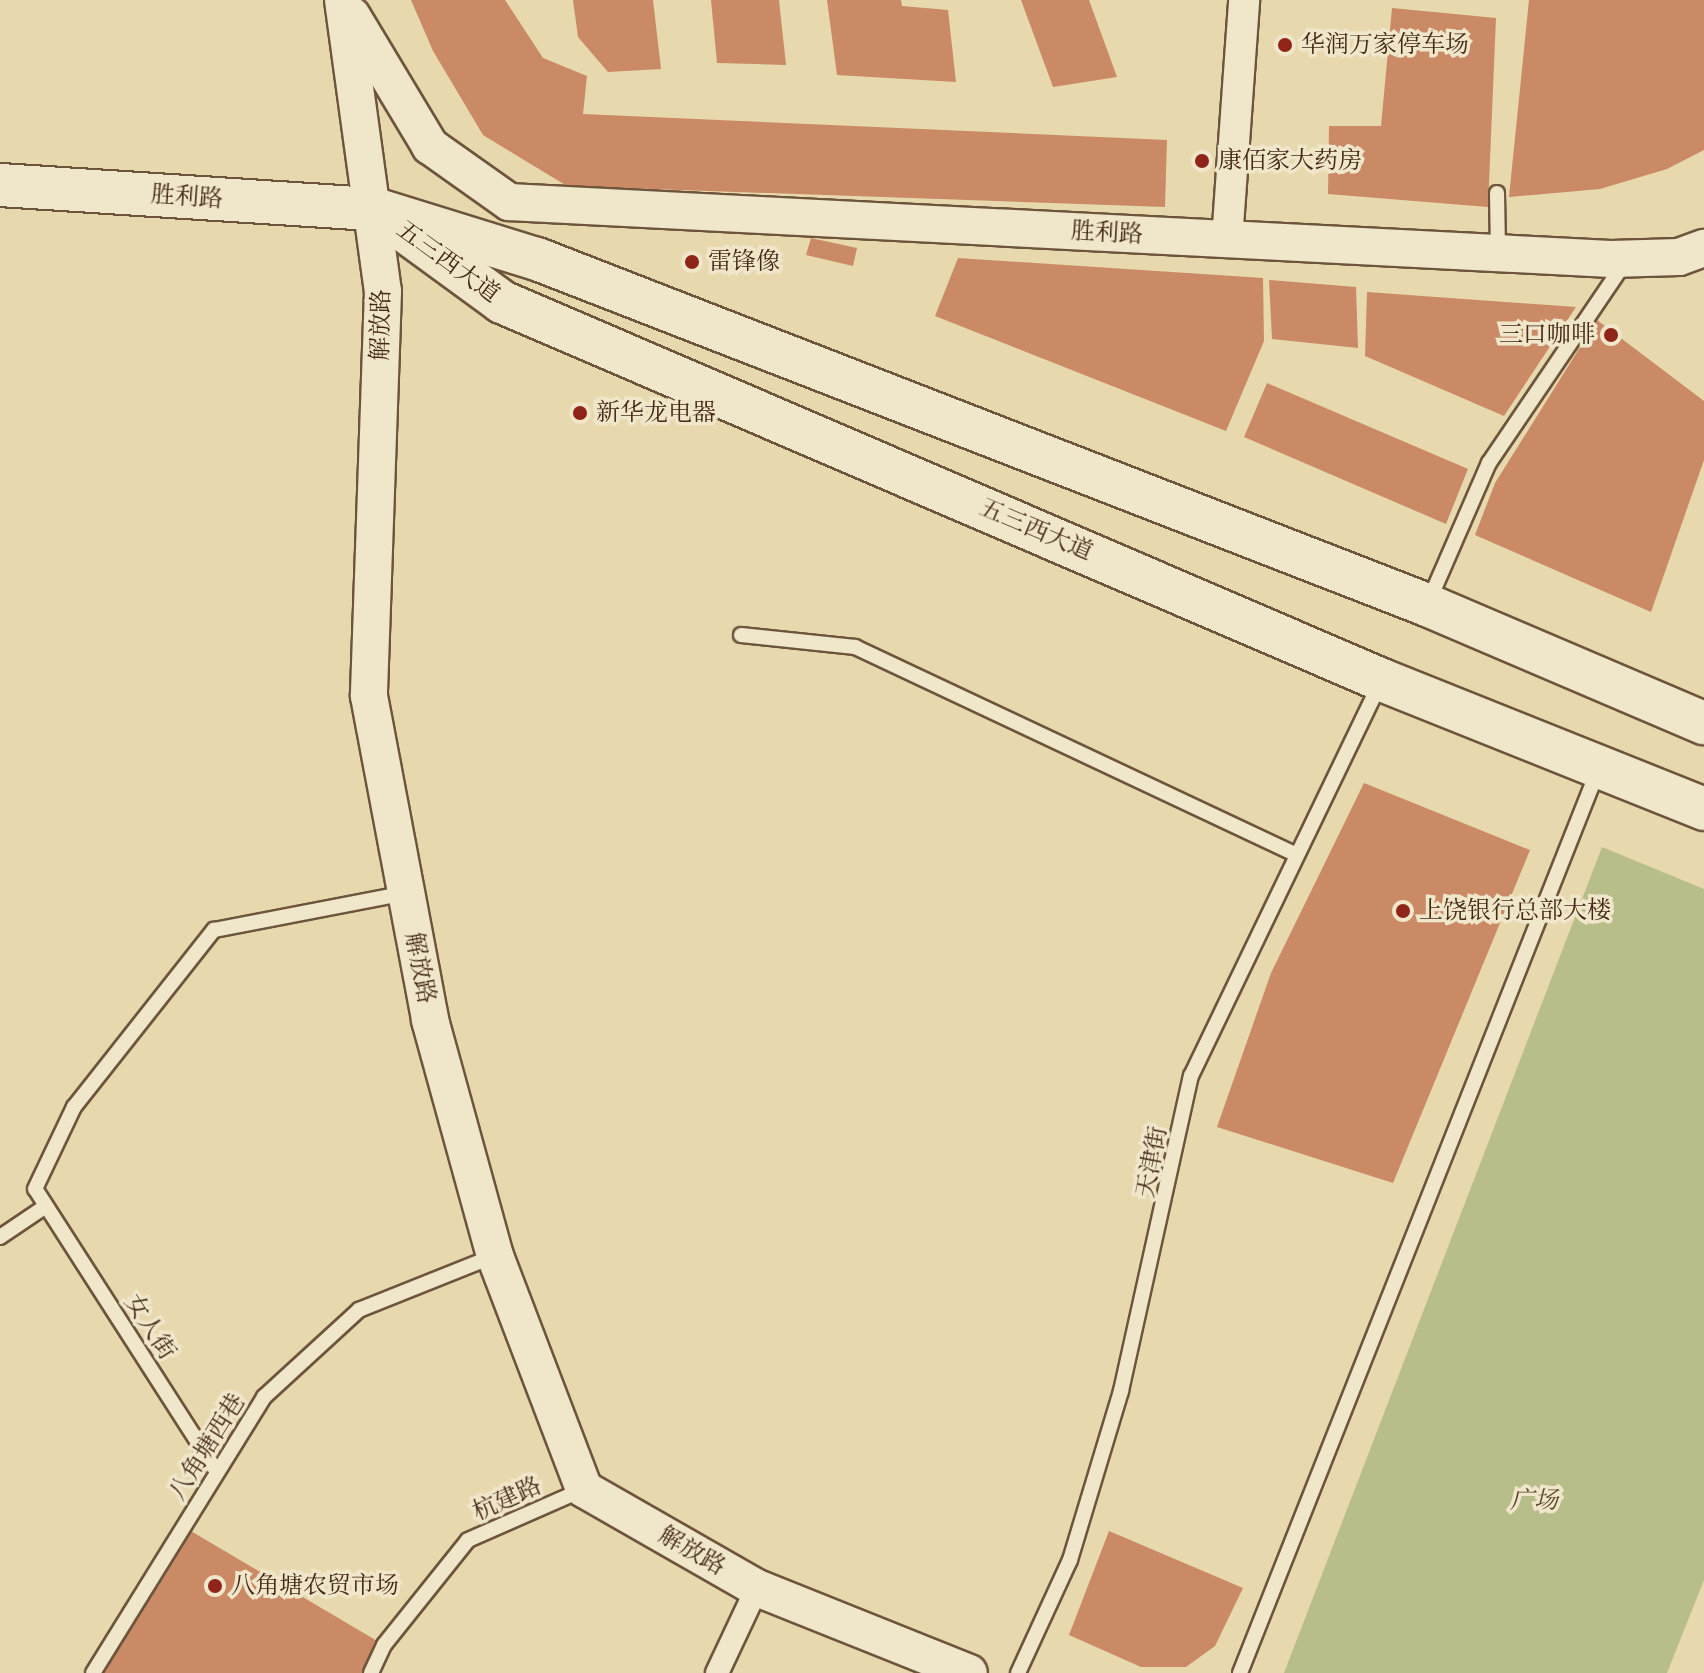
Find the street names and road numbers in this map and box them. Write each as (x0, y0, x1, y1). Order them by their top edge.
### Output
street label: 胜利路 (150, 180, 224, 214)
street label: 五三西大道 (391, 215, 505, 309)
street label: 胜利路 (1070, 217, 1144, 249)
street label: 解放路 (366, 289, 396, 361)
street label: 五三西大道 (975, 493, 1097, 567)
street label: 解放路 (399, 930, 441, 1006)
street label: 天津街 (1131, 1124, 1173, 1200)
street label: 女人街 (118, 1289, 182, 1365)
street label: 八角塘西巷 (163, 1388, 251, 1506)
street label: 杭建路 (468, 1471, 546, 1527)
street label: 解放路 (654, 1521, 730, 1581)

